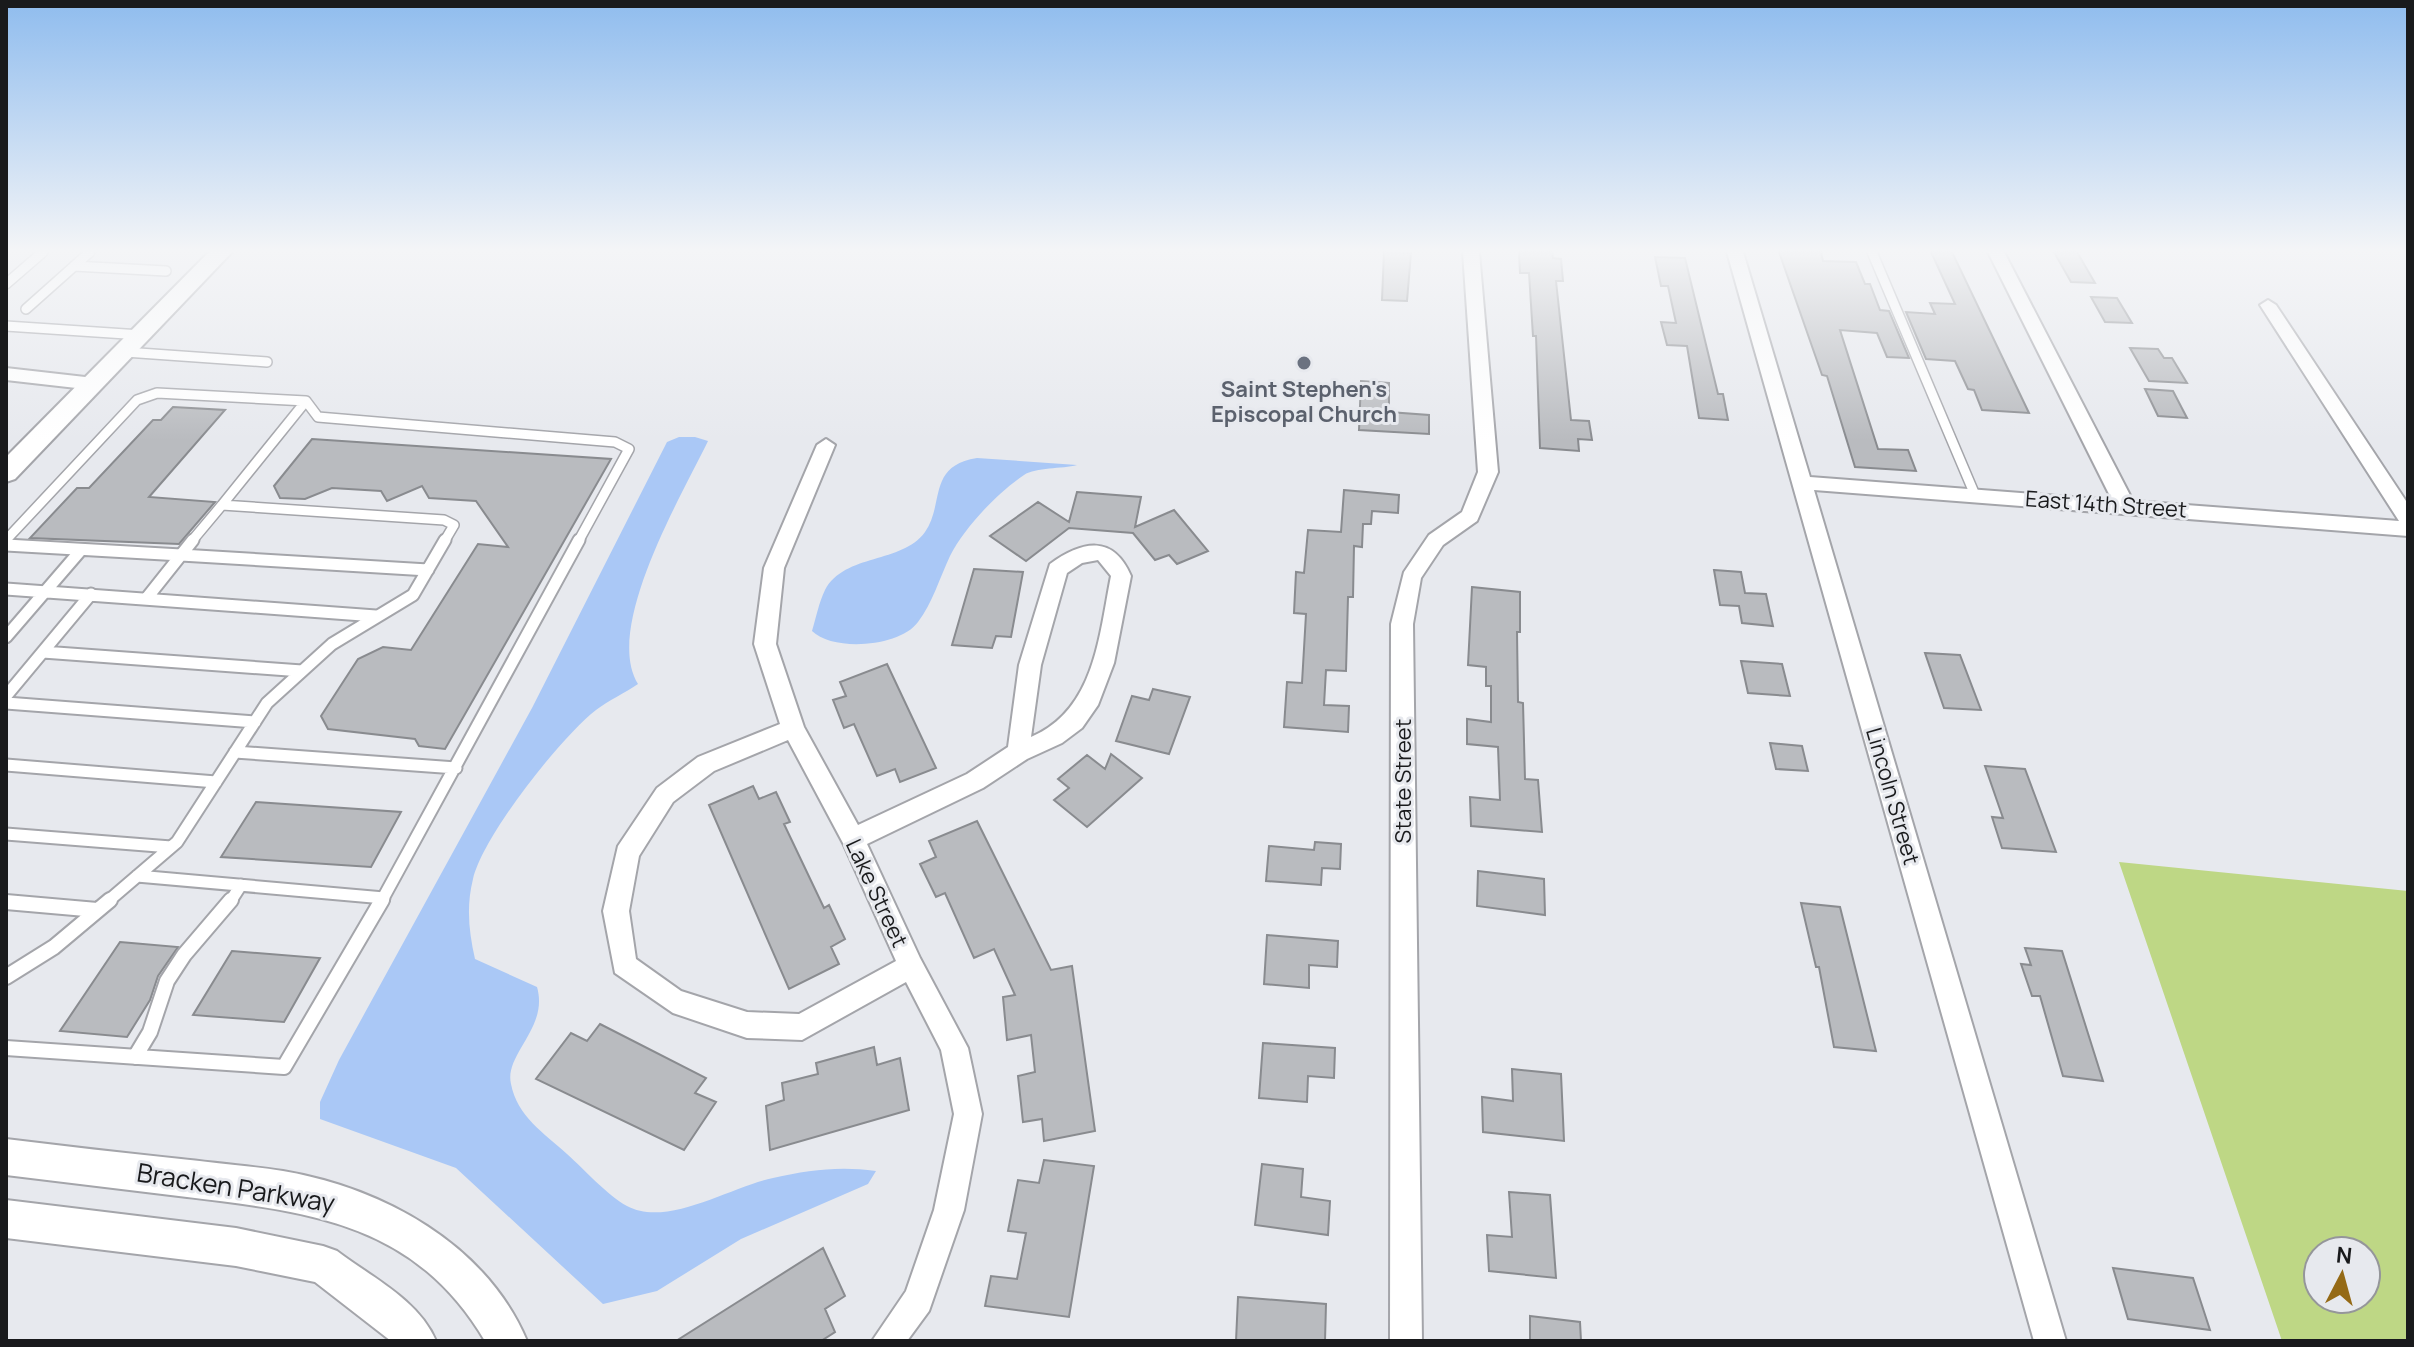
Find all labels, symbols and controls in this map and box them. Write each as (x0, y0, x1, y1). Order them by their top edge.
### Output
marker: Saint Stephen's Episcopal Church (1295, 354, 1313, 372)
place label: Saint Stephen's Episcopal Church (1211, 374, 1397, 429)
street label: East 14th Street (2024, 483, 2188, 525)
street label: State Street (1388, 718, 1418, 843)
street label: Lincoln Street (1859, 724, 1927, 868)
street label: Lake Street (839, 834, 915, 952)
street label: Bracken Parkway (135, 1154, 338, 1220)
north arrow (2302, 1235, 2382, 1315)
text: N (2335, 1239, 2354, 1271)

